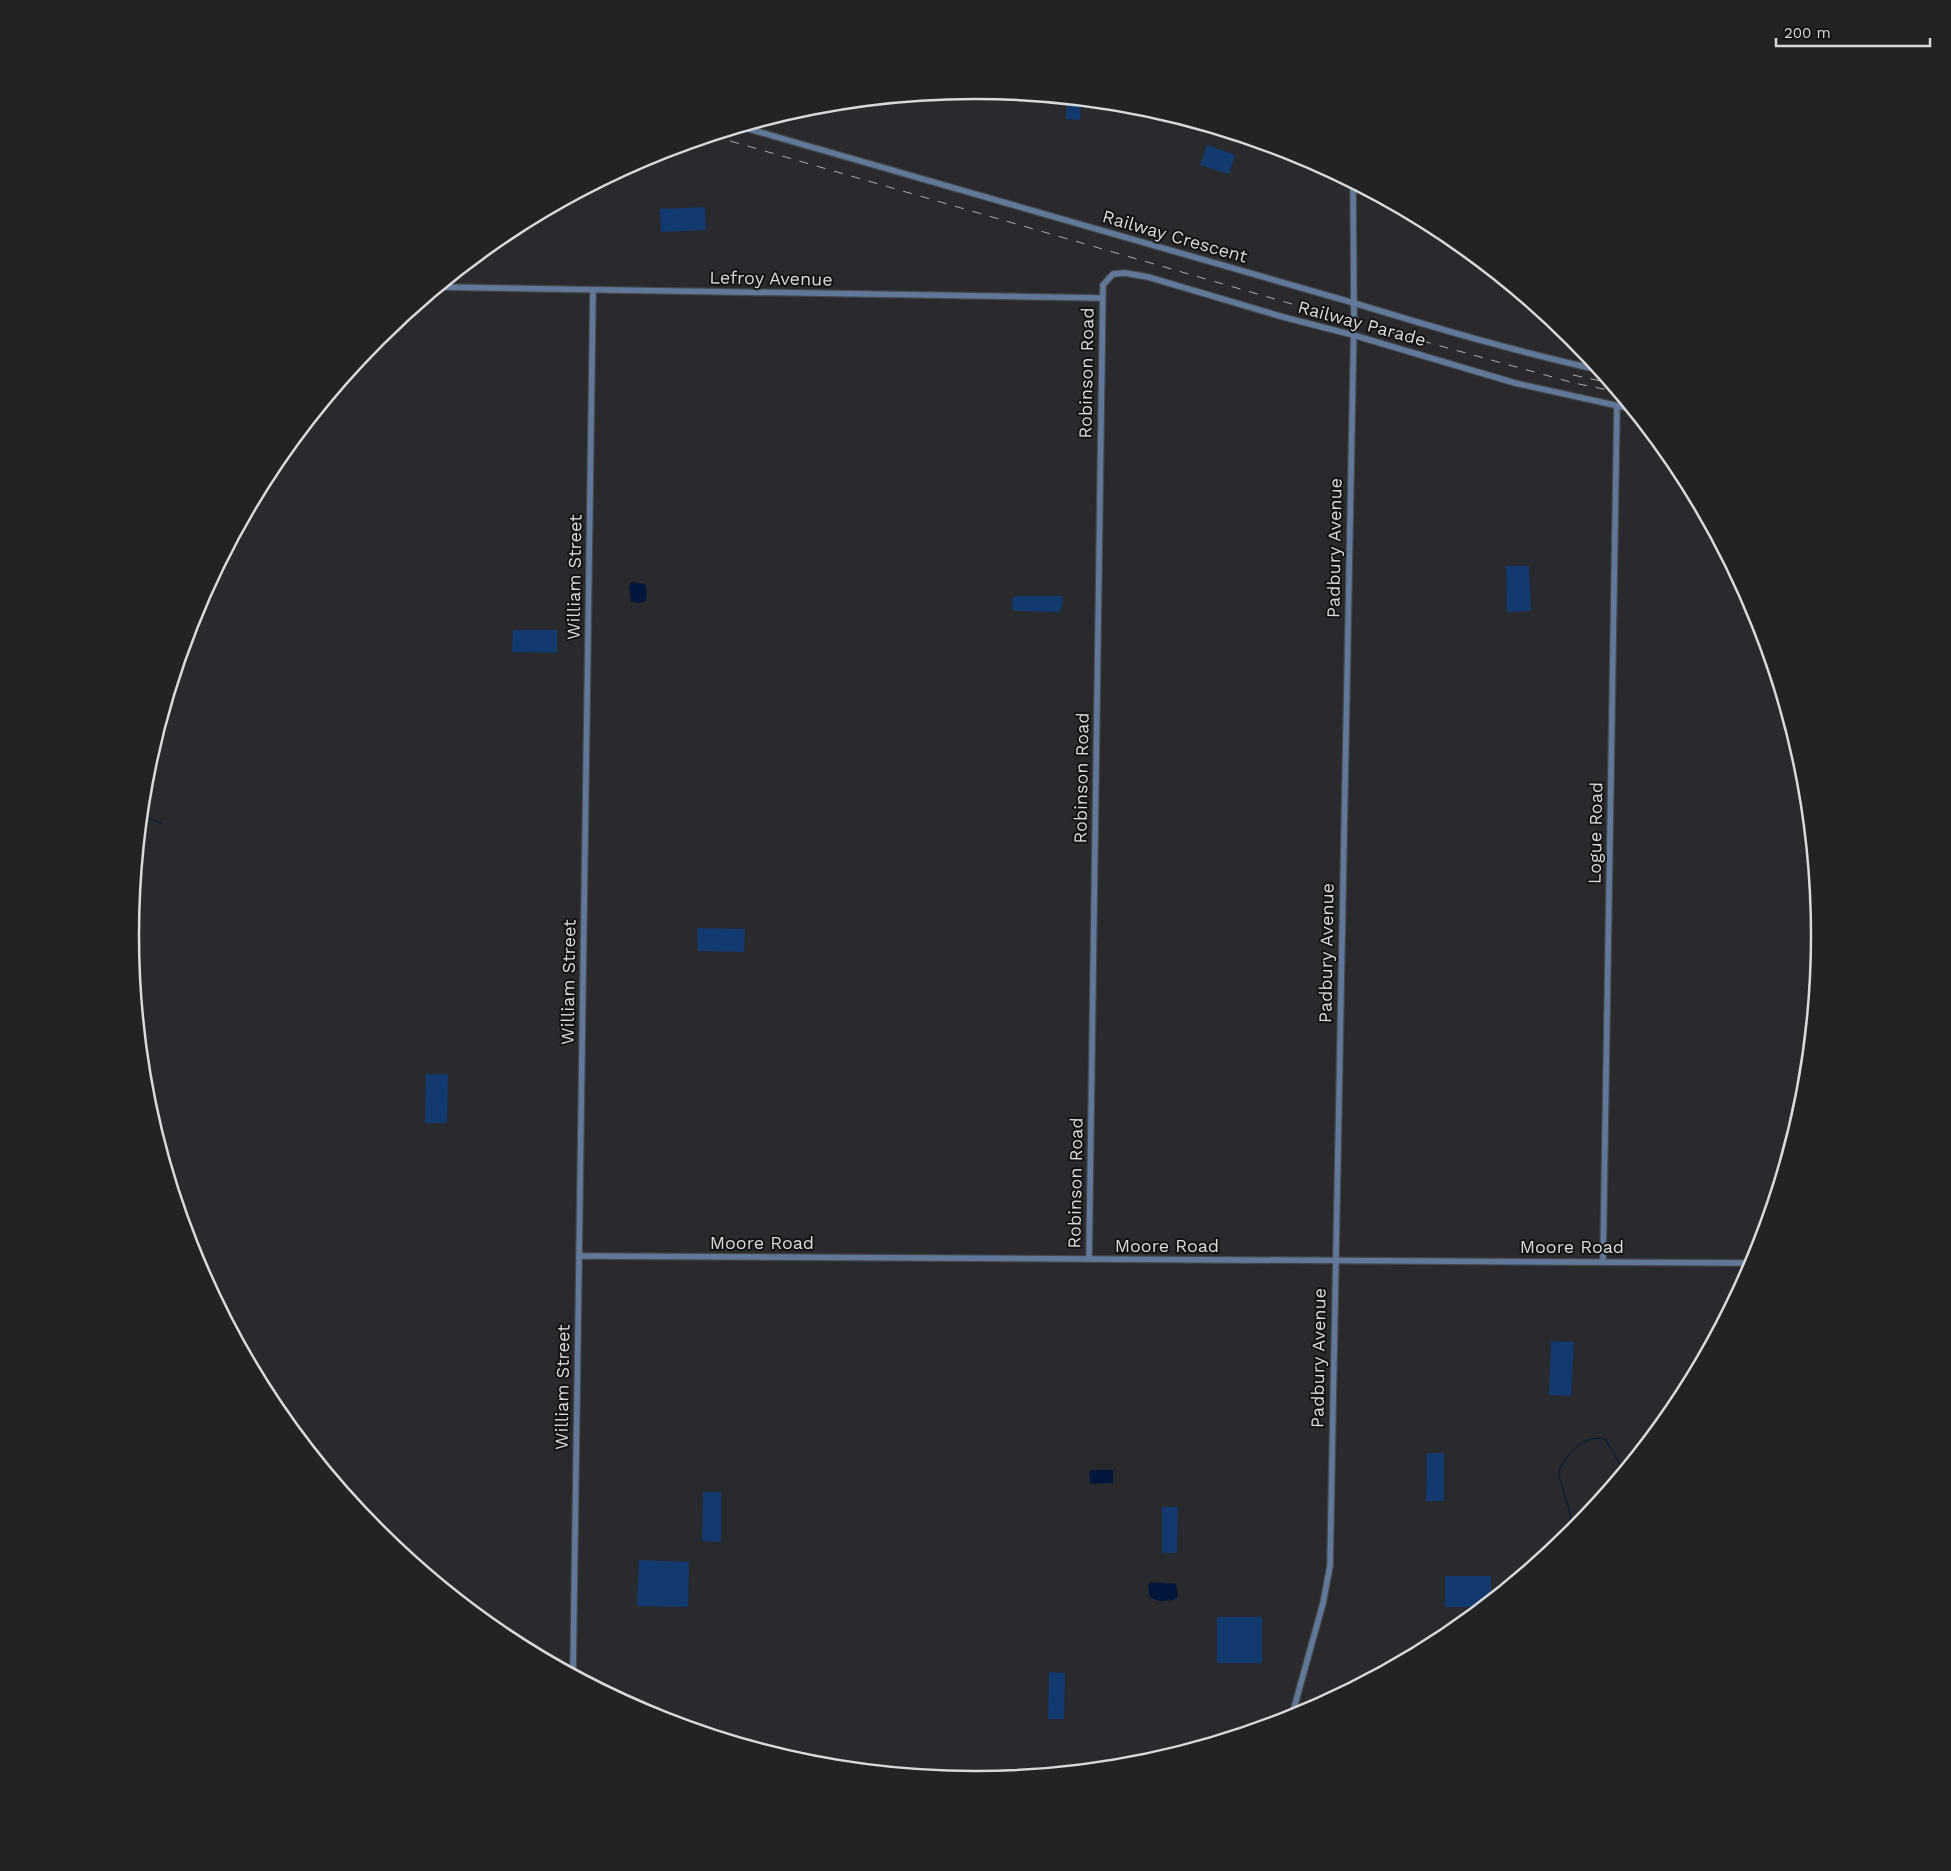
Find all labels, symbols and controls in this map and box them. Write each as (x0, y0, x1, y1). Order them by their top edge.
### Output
scale bar (1776, 15, 1930, 47)
text: 200 m (1784, 24, 1831, 42)
street label: Railway Crescent (1100, 205, 1250, 267)
street label: Lefroy Avenue (709, 266, 833, 290)
street label: Railway Parade (1296, 296, 1428, 350)
street label: Robinson Road (1074, 307, 1098, 439)
street label: Padbury Avenue (1322, 478, 1346, 618)
street label: William Street (562, 514, 586, 640)
street label: Robinson Road (1069, 712, 1093, 844)
street label: Logue Road (1584, 782, 1606, 884)
street label: Padbury Avenue (1314, 883, 1338, 1023)
street label: William Street (556, 919, 580, 1045)
street label: Robinson Road (1063, 1117, 1087, 1249)
street label: Moore Road (710, 1232, 814, 1253)
street label: Moore Road (1115, 1235, 1219, 1256)
street label: Moore Road (1520, 1236, 1624, 1257)
street label: Padbury Avenue (1306, 1288, 1330, 1428)
street label: William Street (550, 1324, 574, 1450)

